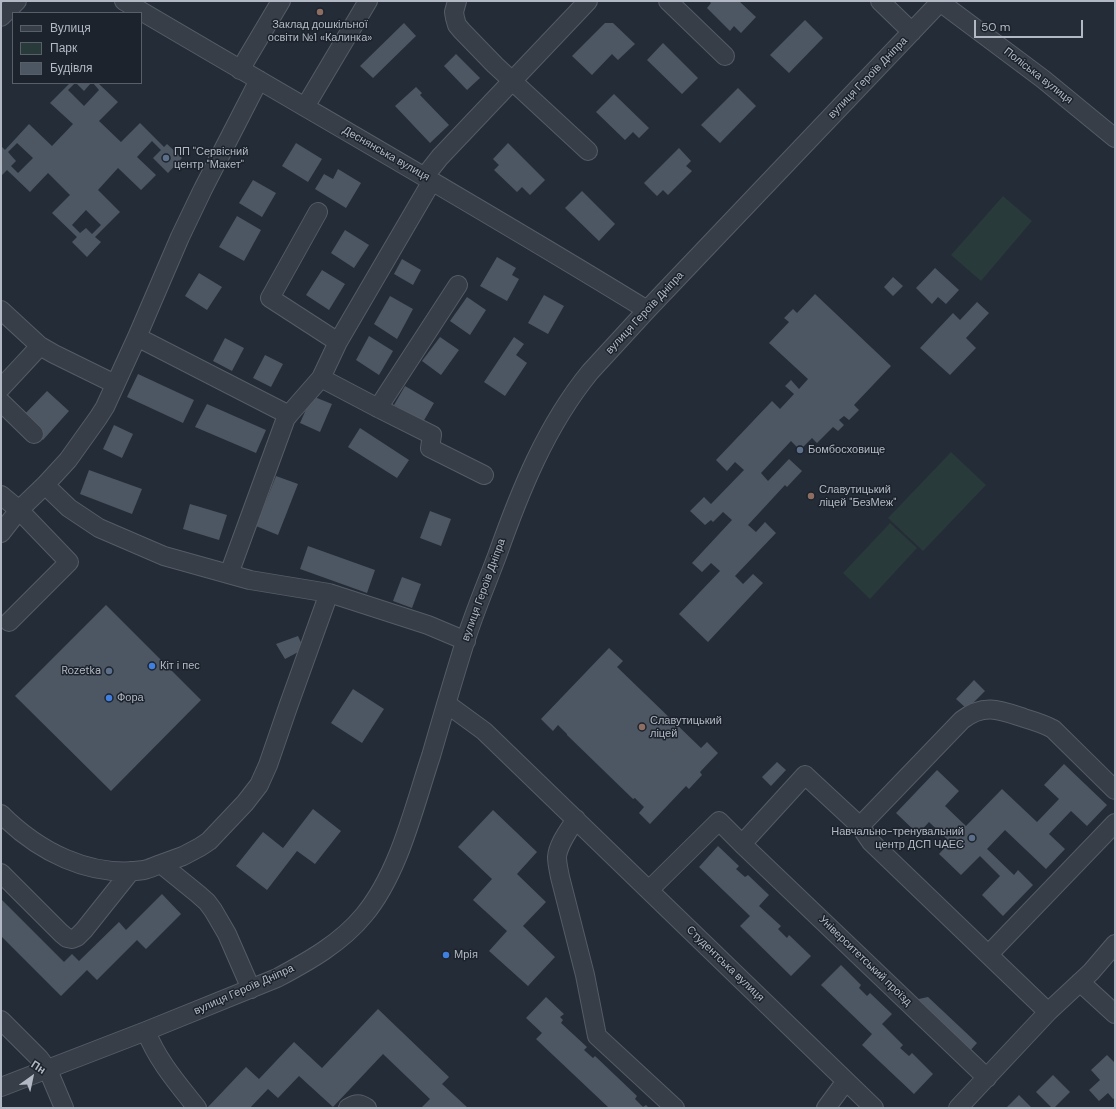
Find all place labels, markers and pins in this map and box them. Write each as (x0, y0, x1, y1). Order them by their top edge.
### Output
marker: Заклад дошкільної освіти №1 «Калинка» (315, 7, 325, 17)
place label: Заклад дошкільної освіти №1 «Калинка» (268, 18, 372, 44)
place label: ПП "Сервісний центр "Макет" (174, 145, 248, 171)
marker: ПП "Сервісний центр "Макет" (161, 153, 171, 163)
place label: Бомбосховище (808, 443, 885, 457)
marker: Бомбосховище (795, 445, 805, 455)
place label: Славутицький ліцей "БезМеж" (819, 483, 896, 509)
marker: Славутицький ліцей "БезМеж" (806, 491, 816, 501)
place label: Кіт і пес (160, 659, 200, 673)
marker: Кіт і пес (147, 661, 157, 671)
place label: Rozetka (61, 664, 101, 678)
marker: Rozetka (104, 666, 114, 676)
place label: Фора (117, 691, 144, 705)
marker: Фора (104, 693, 114, 703)
place label: Славутицький ліцей (650, 714, 722, 740)
marker: Славутицький ліцей (637, 722, 647, 732)
place label: Навчально-тренувальний центр ДСП ЧАЕС (831, 825, 964, 851)
marker: Навчально-тренувальний центр ДСП ЧАЕС (967, 833, 977, 843)
place label: Мрiя (454, 948, 478, 962)
marker: Мрiя (441, 950, 451, 960)

